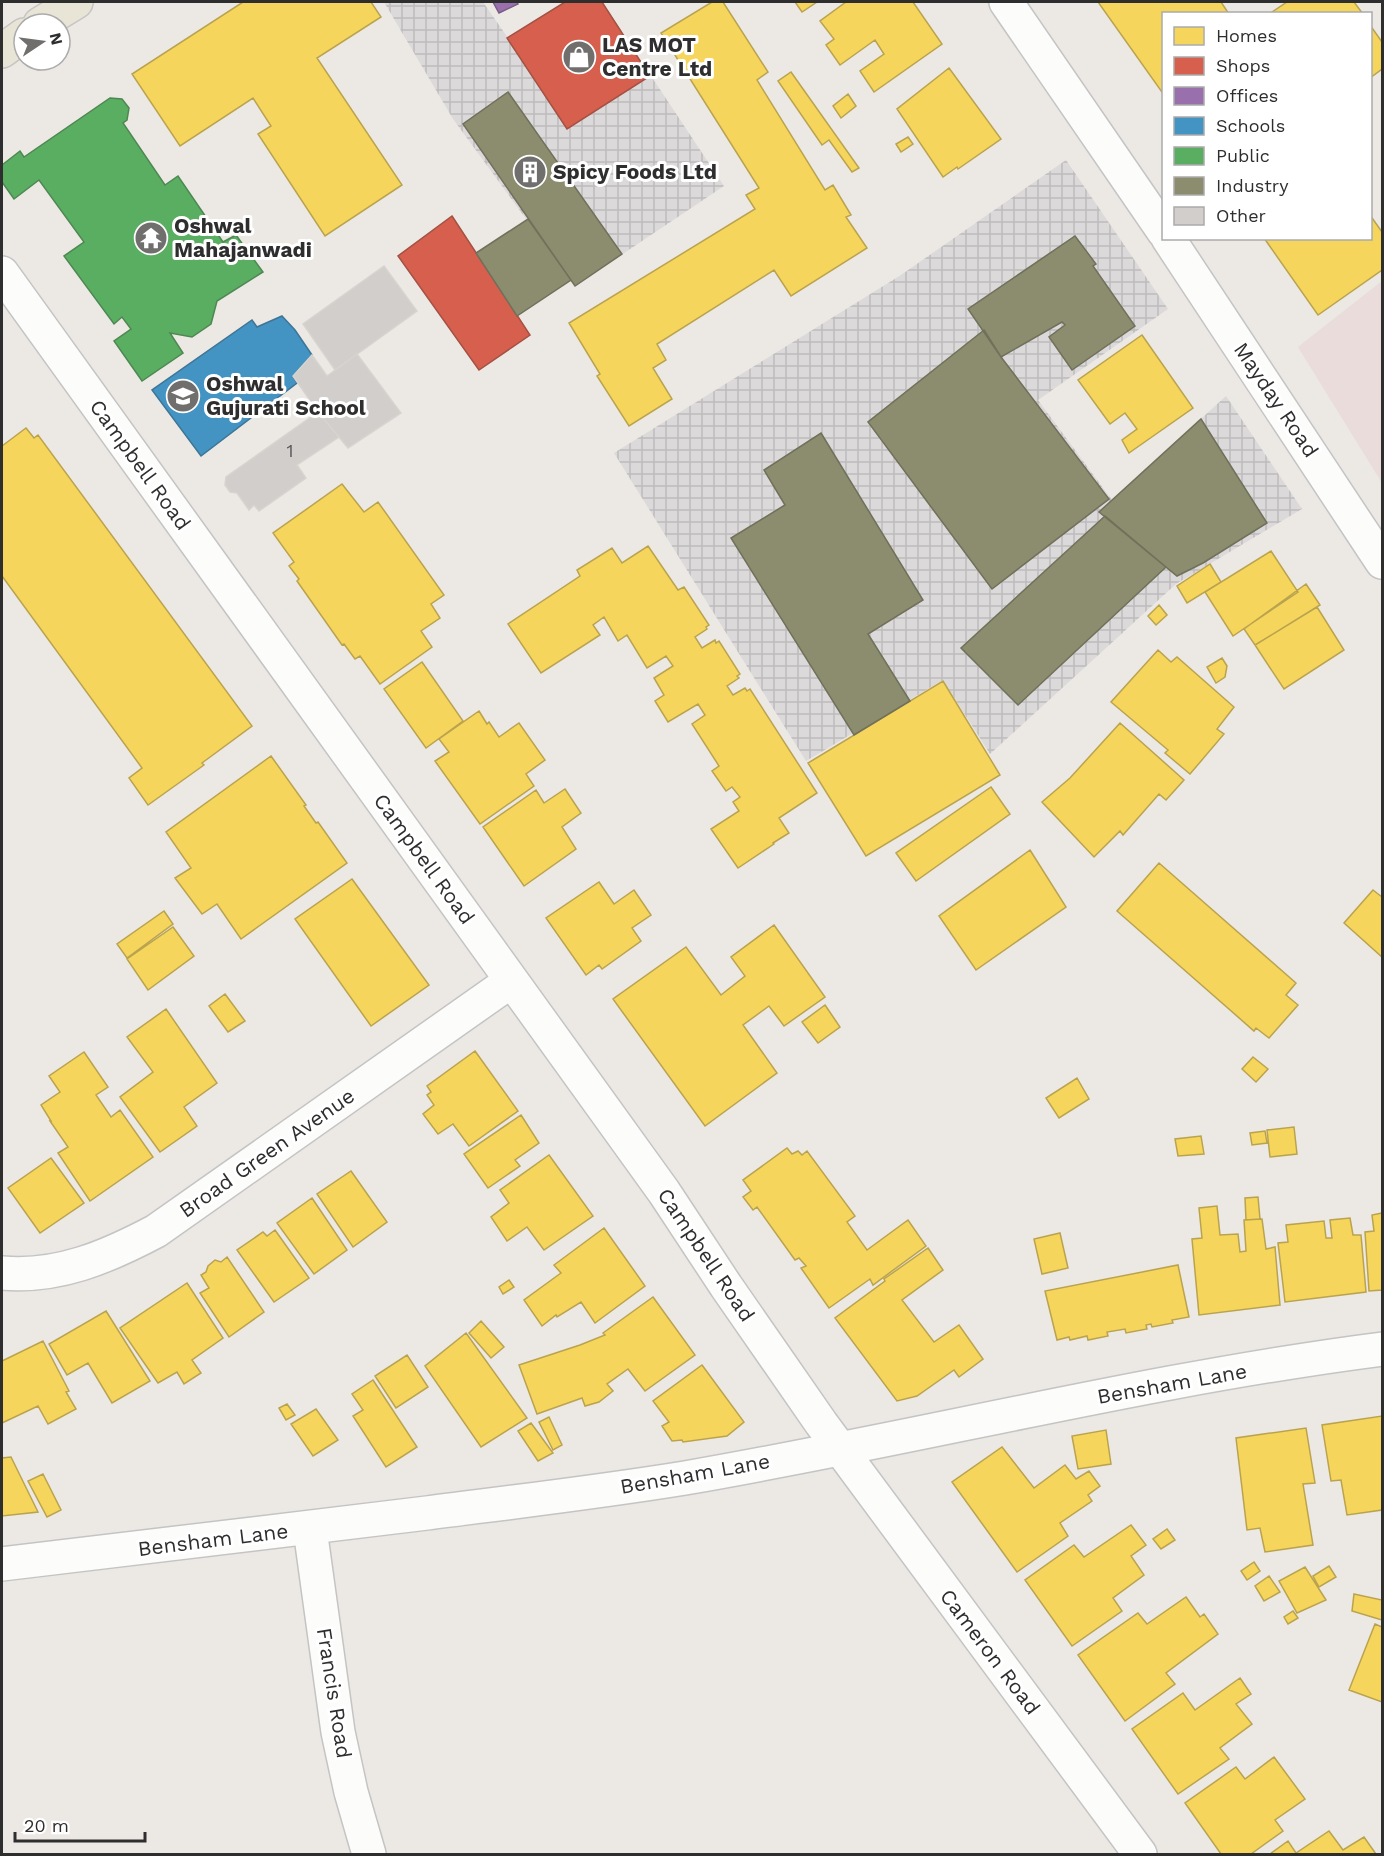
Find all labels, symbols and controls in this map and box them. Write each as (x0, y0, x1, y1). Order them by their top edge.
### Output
north arrow (12, 12, 72, 72)
legend (1162, 12, 1372, 240)
text: Homes (1216, 25, 1277, 46)
text: N (46, 31, 67, 47)
place label: LAS MOT Centre Ltd (602, 32, 712, 81)
shop icon: LAS MOT Centre Ltd (561, 39, 597, 75)
text: Shops (1216, 55, 1270, 76)
text: Offices (1216, 85, 1278, 106)
text: Schools (1216, 115, 1285, 136)
text: Public (1216, 145, 1270, 166)
building icon: Spicy Foods Ltd (512, 154, 548, 190)
place label: Spicy Foods Ltd (553, 159, 717, 184)
text: Industry (1216, 175, 1289, 196)
text: Other (1216, 205, 1266, 226)
place label: Oshwal Mahajanwadi (174, 213, 312, 262)
temple icon: Oshwal Mahajanwadi (133, 220, 169, 256)
street label: Mayday Road (1229, 338, 1324, 462)
place label: Oshwal Gujurati School (206, 371, 366, 420)
school or university icon: Oshwal Gujurati School (165, 378, 201, 414)
street label: Campbell Road (85, 395, 196, 535)
house number: 1 (286, 440, 294, 461)
street label: Campbell Road (369, 789, 480, 929)
street label: Broad Green Avenue (174, 1083, 359, 1222)
street label: Campbell Road (653, 1183, 760, 1326)
street label: Bensham Lane (1095, 1358, 1249, 1409)
street label: Bensham Lane (618, 1448, 772, 1499)
street label: Bensham Lane (136, 1518, 290, 1561)
street label: Cameron Road (935, 1584, 1046, 1719)
street label: Francis Road (312, 1626, 357, 1760)
scale bar (15, 1805, 146, 1843)
text: 20 m (24, 1815, 69, 1836)

